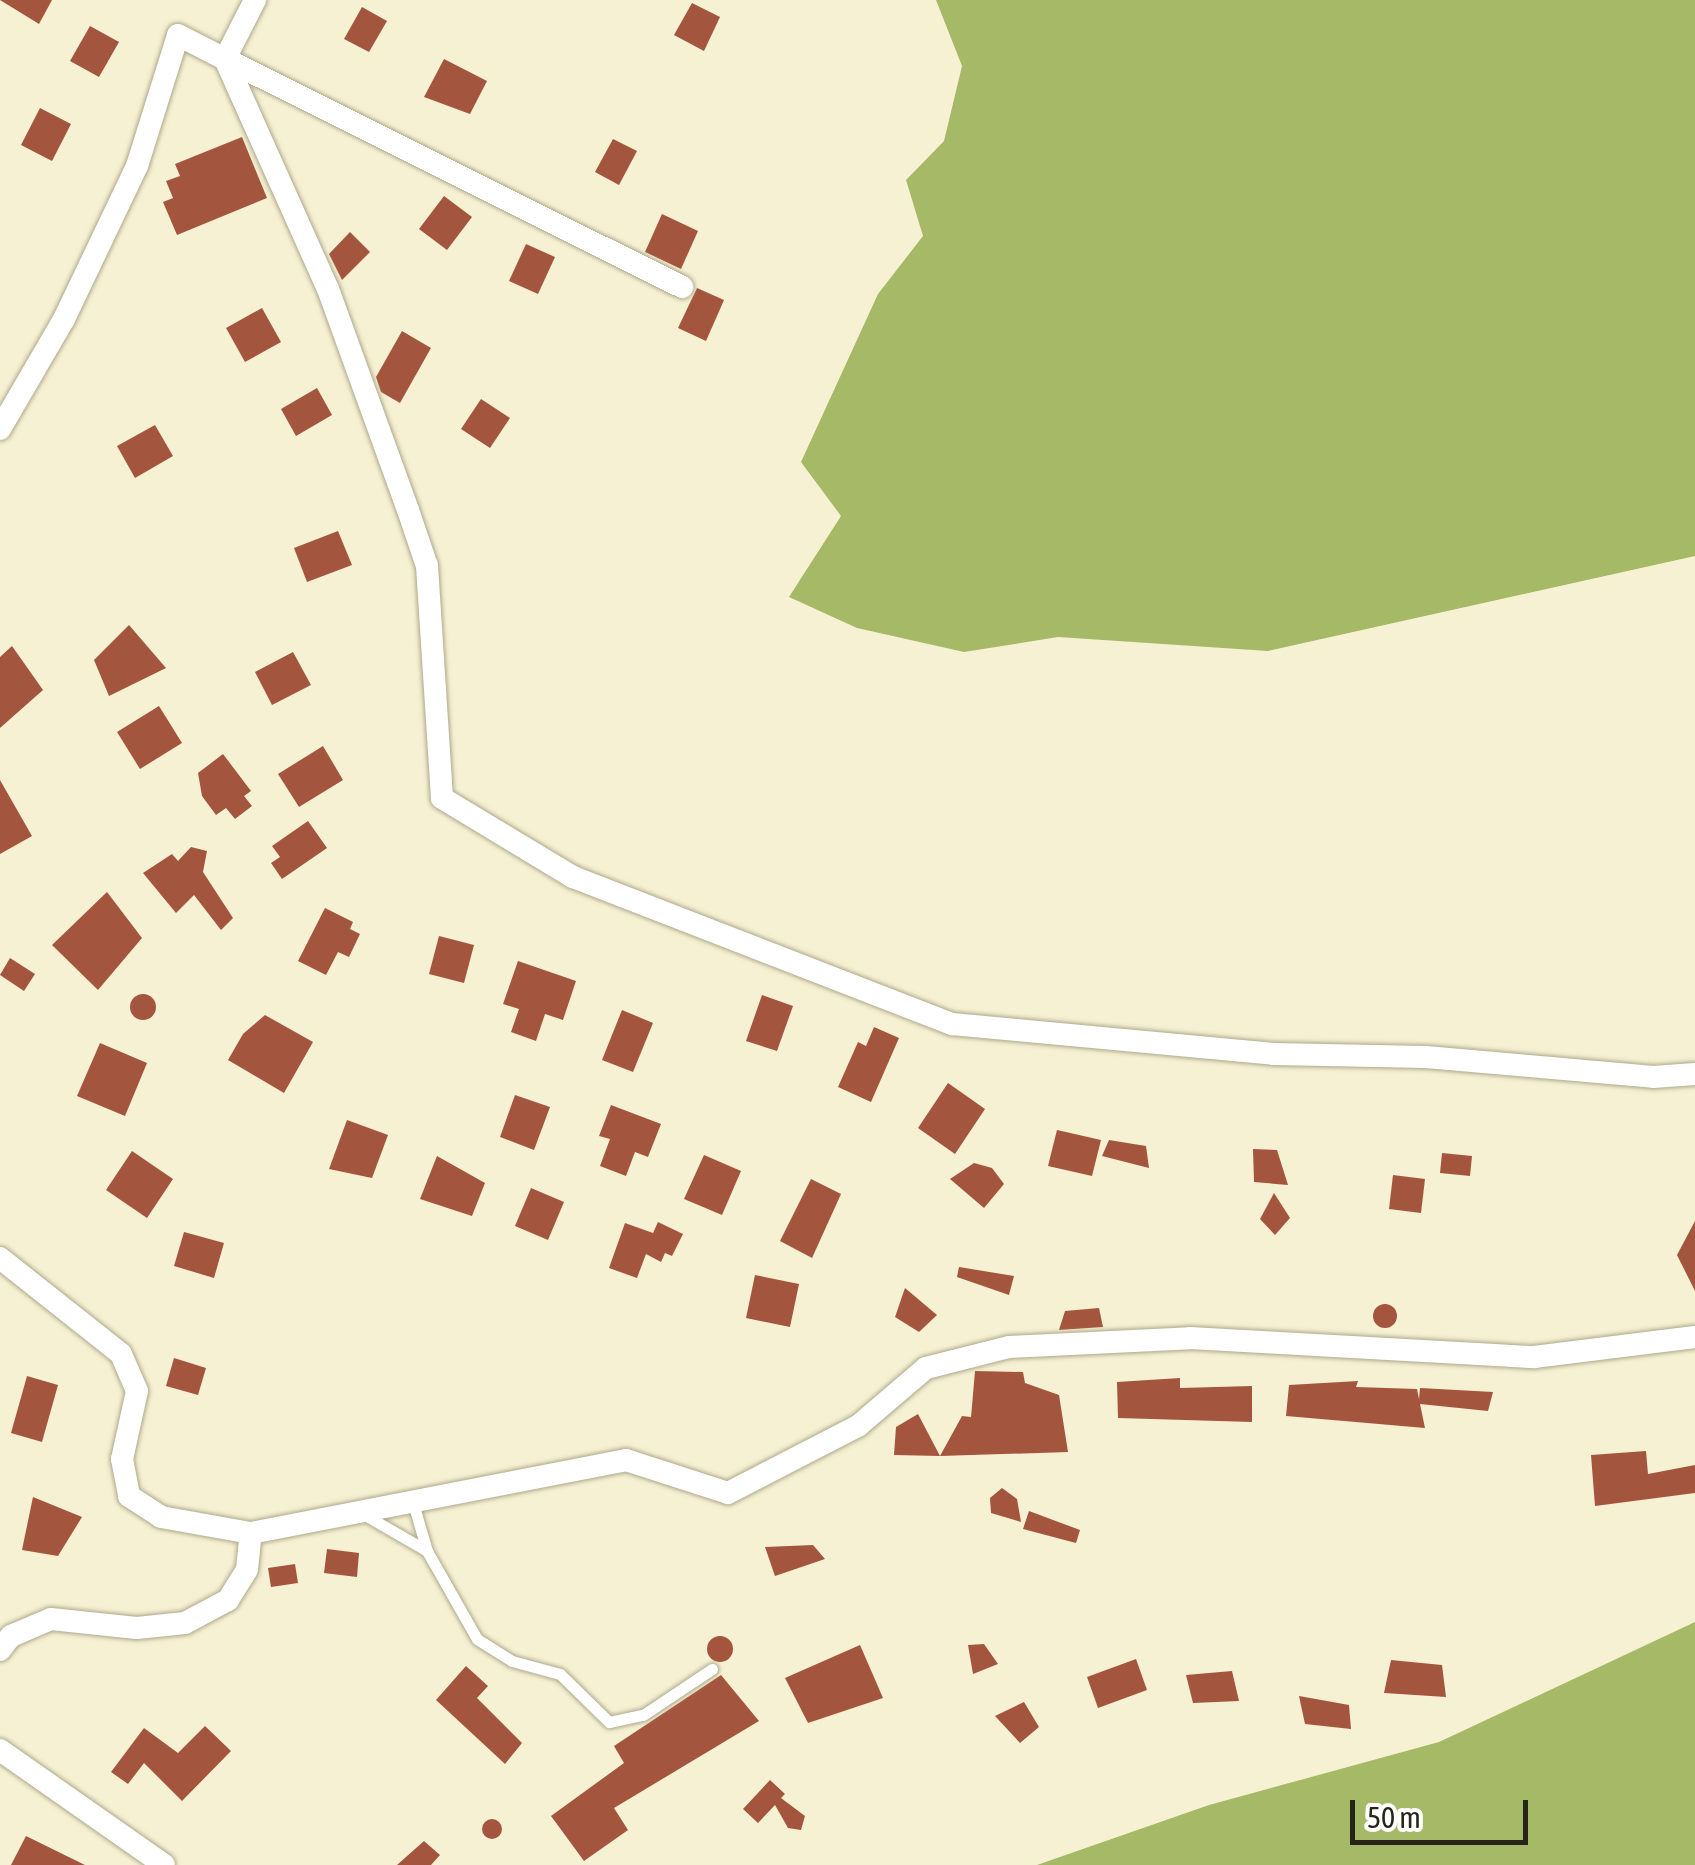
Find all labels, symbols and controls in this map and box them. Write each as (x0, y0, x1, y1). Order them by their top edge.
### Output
scale bar (1355, 1780, 1532, 1842)
text: 50 m (1367, 1800, 1421, 1834)

